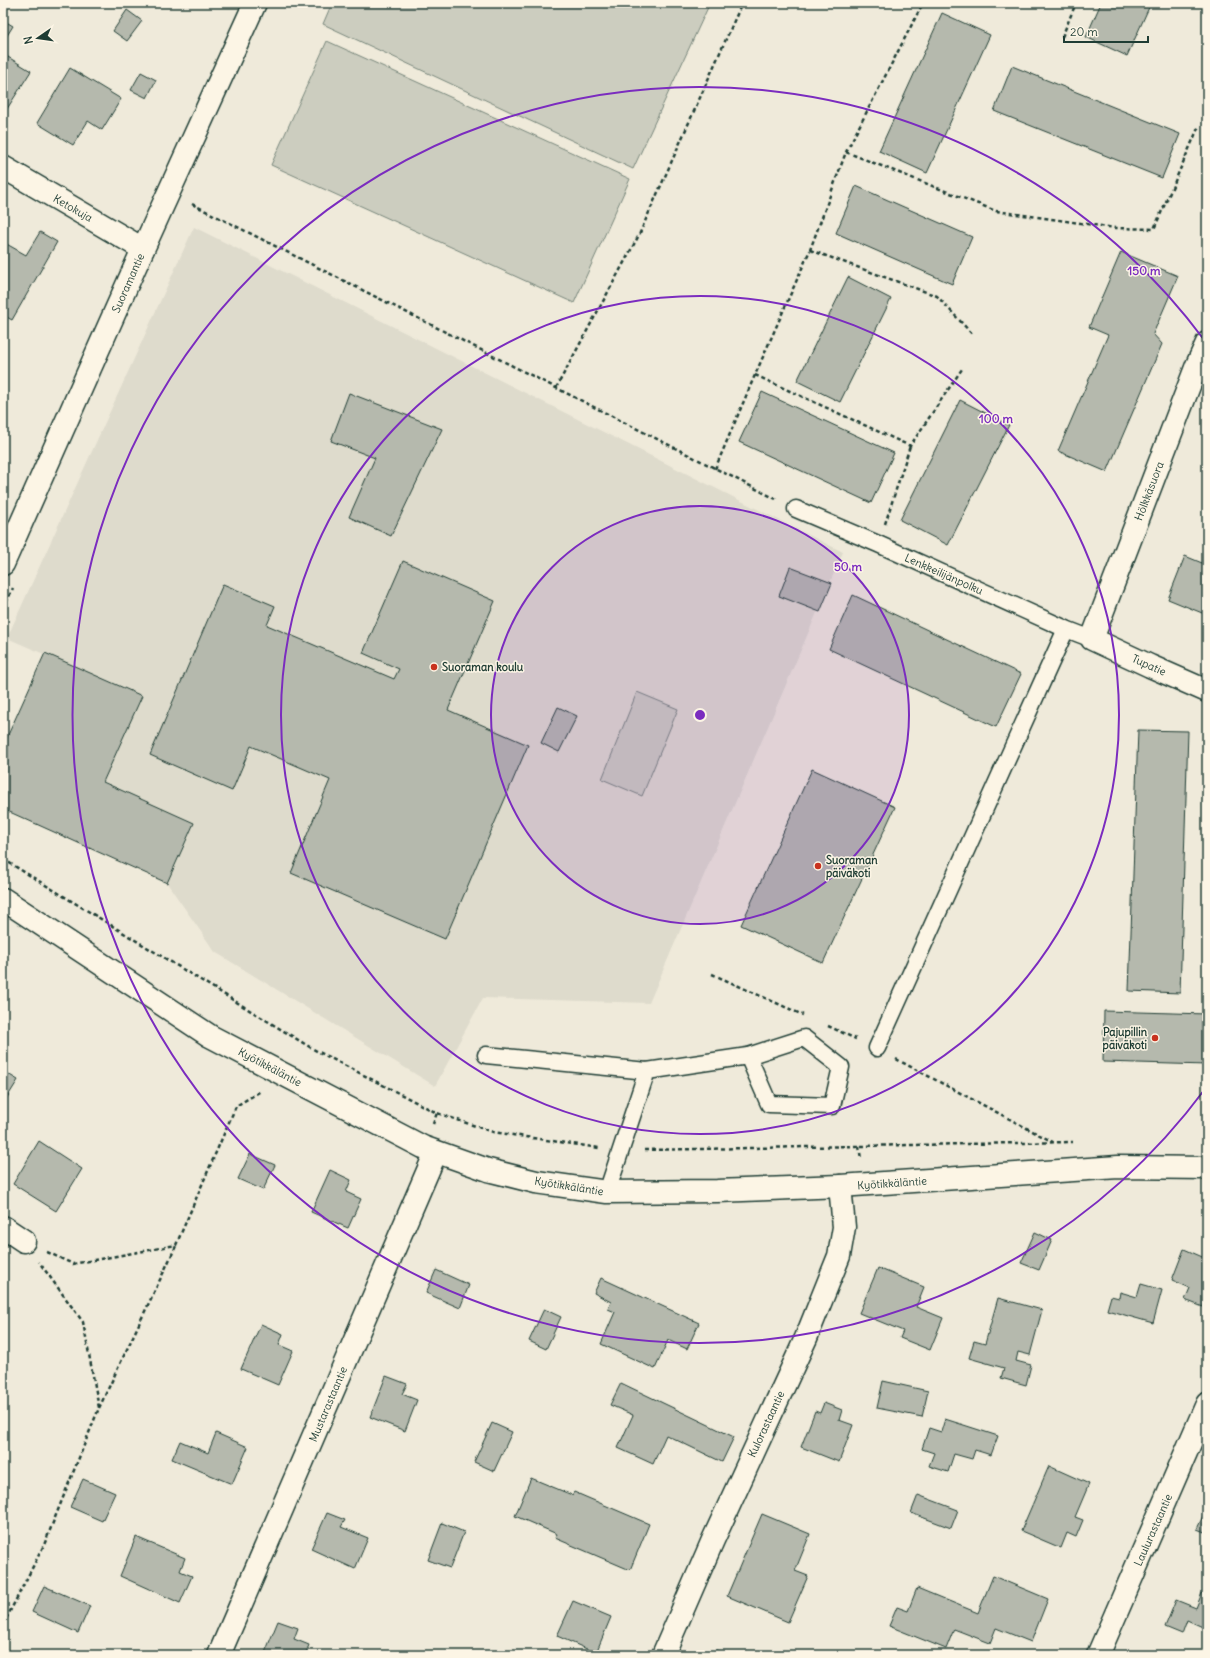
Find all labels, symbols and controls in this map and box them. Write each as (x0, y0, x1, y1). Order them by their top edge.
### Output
north arrow (18, 18, 58, 58)
scale bar (1064, 18, 1148, 44)
text: 20 m (1070, 24, 1098, 39)
text: N (21, 35, 36, 46)
street label: Ketokuja (51, 191, 95, 225)
street label: Suoramantie (109, 251, 147, 315)
text: 150 m (1128, 263, 1161, 278)
text: 100 m (979, 411, 1013, 426)
street label: Hölkkäsuora (1131, 459, 1167, 523)
street label: Lenkkeilijänpolku (903, 550, 986, 598)
text: 50 m (834, 559, 863, 574)
street label: Tupatie (1130, 651, 1168, 679)
place label: Suoraman koulu (442, 660, 524, 674)
marker: Suoraman koulu (429, 662, 439, 672)
centre of rings (693, 708, 707, 722)
place label: Suoraman päiväkoti (826, 853, 878, 881)
marker: Suoraman päiväkoti (813, 861, 823, 871)
place label: Pajupillin päiväkoti (1103, 1025, 1148, 1053)
marker: Pajupillin päiväkoti (1150, 1033, 1160, 1043)
street label: Kyötikkäläntie (236, 1044, 304, 1090)
street label: Kyötikkäläntie (533, 1174, 605, 1198)
street label: Kyötikkäläntie (857, 1174, 927, 1192)
street label: Mustarastaantie (306, 1364, 350, 1444)
street label: Kulorastaantie (744, 1388, 788, 1460)
street label: Laulurastaantie (1131, 1492, 1175, 1568)

